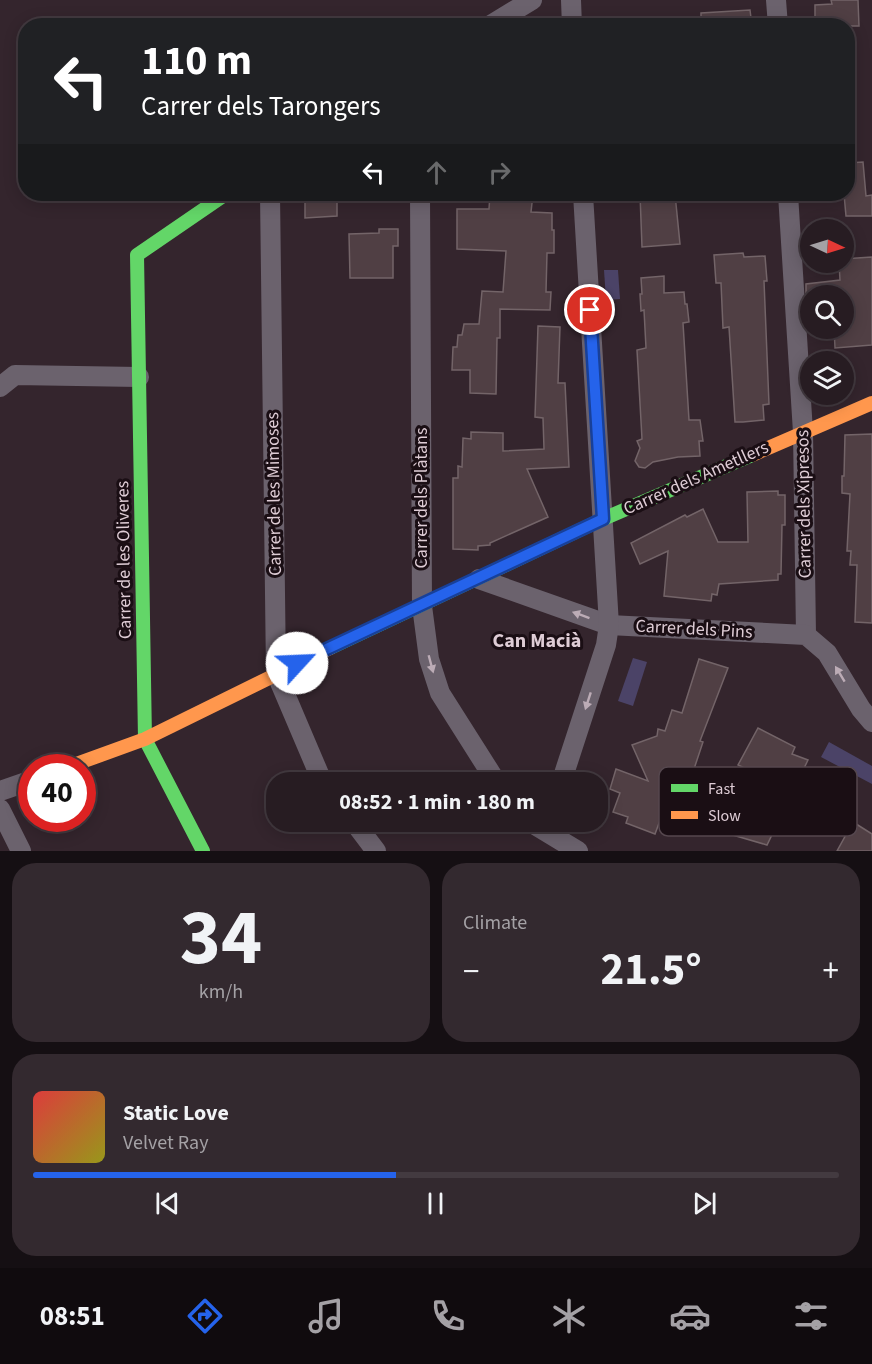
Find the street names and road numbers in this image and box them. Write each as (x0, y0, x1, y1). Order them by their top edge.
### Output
street label: Carrer de les Mimoses (260, 412, 288, 576)
street label: Carrer dels Plàtans (409, 428, 434, 568)
street label: Carrer dels Xipresos (790, 430, 818, 578)
street label: Carrer dels Ametllers (619, 435, 773, 521)
street label: Carrer de les Oliveres (110, 481, 138, 639)
street label: Carrer dels Pins (635, 613, 753, 645)

